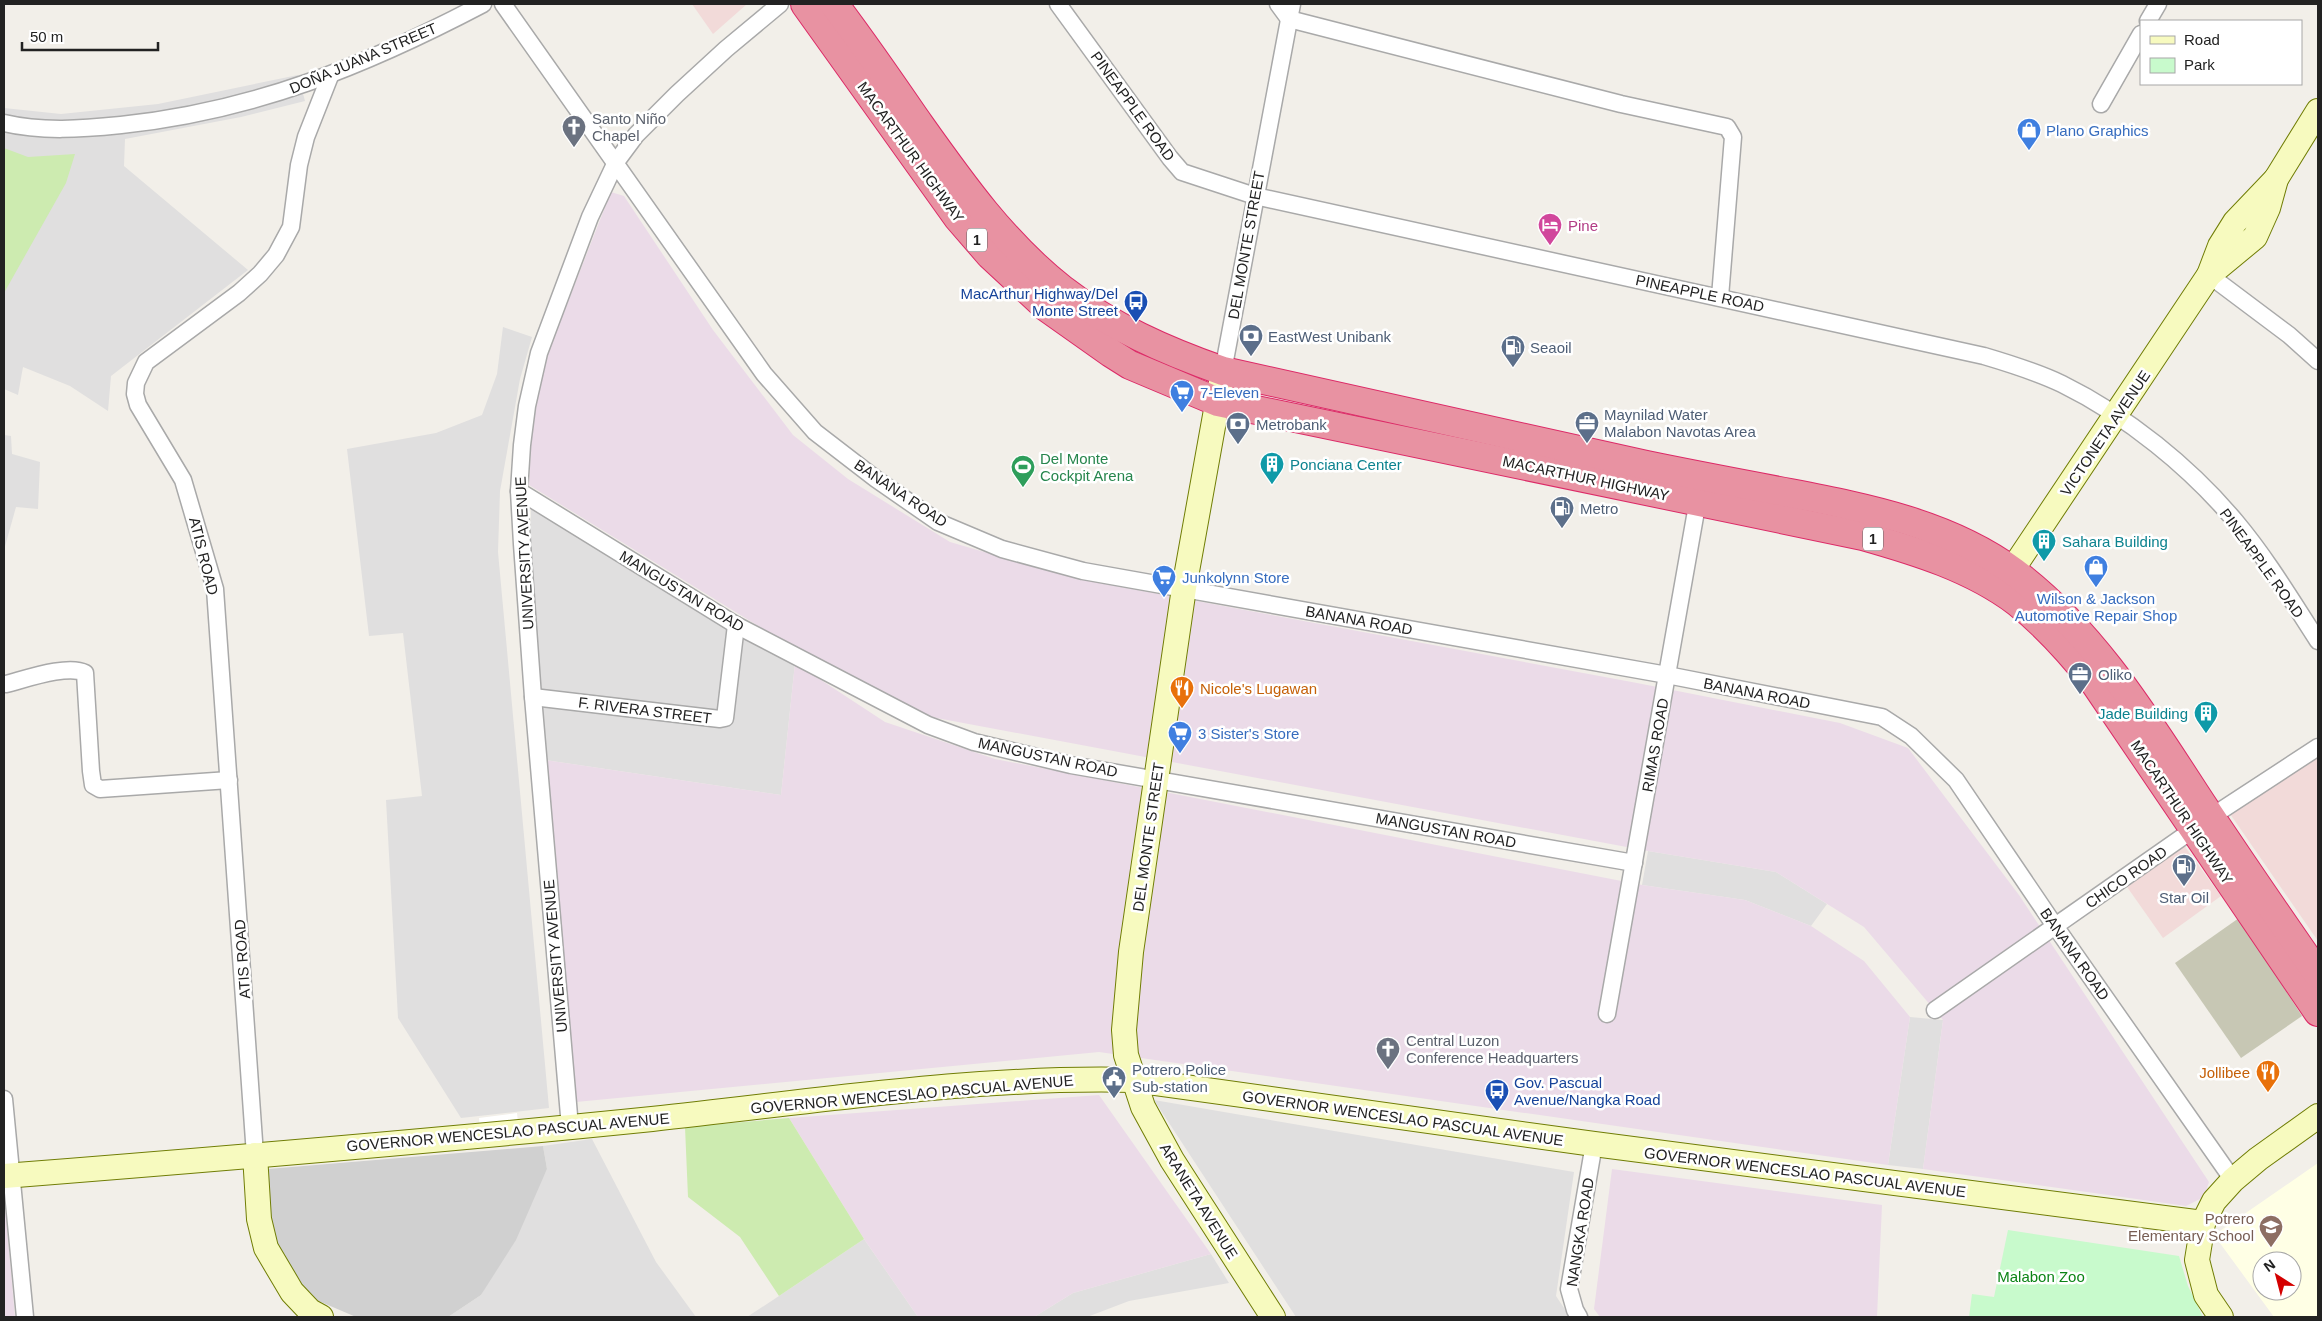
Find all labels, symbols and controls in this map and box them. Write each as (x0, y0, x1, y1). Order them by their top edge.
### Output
street label: DOÑA JUANA STREET (287, 19, 439, 97)
scale bar (22, 20, 159, 52)
legend (2140, 20, 2302, 85)
text: 50 m (30, 28, 63, 45)
text: Road (2184, 31, 2220, 48)
street label: PINEAPPLE ROAD (1088, 48, 1178, 164)
text: Park (2184, 56, 2215, 73)
street label: MACARTHUR HIGHWAY (854, 78, 968, 226)
place label: Santo Niño Chapel (592, 110, 666, 144)
church icon: Santo Niño Chapel (561, 114, 587, 148)
shop icon: Plano Graphics (2016, 117, 2042, 151)
place label: Plano Graphics (2046, 122, 2149, 139)
street label: DEL MONTE STREET (1225, 170, 1267, 320)
hotel icon: Pine (1537, 212, 1563, 246)
place label: Pine (1568, 217, 1598, 234)
road number: 1 (967, 228, 987, 252)
street label: PINEAPPLE ROAD (1634, 271, 1766, 315)
place label: MacArthur Highway/Del Monte Street (960, 285, 1119, 319)
bus stop icon: MacArthur Highway/Del Monte Street (1123, 289, 1149, 323)
bank icon: EastWest Unibank (1238, 323, 1264, 357)
place label: EastWest Unibank (1268, 328, 1392, 345)
fuel station icon: Seaoil (1500, 334, 1526, 368)
place label: Seaoil (1530, 339, 1572, 356)
street label: VICTONETA AVENUE (2057, 367, 2153, 499)
supermarket icon: 7-Eleven (1169, 379, 1195, 413)
place label: 7-Eleven (1200, 384, 1259, 401)
place label: Maynilad Water Malabon Navotas Area (1604, 406, 1756, 440)
office icon: Maynilad Water Malabon Navotas Area (1574, 410, 1600, 444)
bank icon: Metrobank (1225, 411, 1251, 445)
place label: Metrobank (1256, 416, 1327, 433)
place label: Del Monte Cockpit Arena (1040, 450, 1134, 484)
building icon: Ponciana Center (1259, 451, 1285, 485)
street label: MACARTHUR HIGHWAY (1501, 452, 1671, 504)
sports icon: Del Monte Cockpit Arena (1010, 454, 1036, 488)
street label: BANANA ROAD (851, 456, 951, 530)
place label: Ponciana Center (1290, 456, 1402, 473)
street label: UNIVERSITY AVENUE (511, 476, 537, 630)
fuel station icon: Metro (1549, 495, 1575, 529)
place label: Metro (1580, 500, 1618, 517)
street label: PINEAPPLE ROAD (2217, 505, 2307, 621)
street label: ATIS ROAD (186, 515, 222, 597)
road number: 1 (1863, 528, 1883, 550)
building icon: Sahara Building (2031, 528, 2057, 562)
place label: Sahara Building (2062, 533, 2168, 550)
street label: MANGUSTAN ROAD (617, 547, 747, 635)
shop icon: Wilson & Jackson Automotive Repair Shop (2083, 554, 2109, 588)
supermarket icon: Junkolynn Store (1151, 564, 1177, 598)
place label: Junkolynn Store (1182, 569, 1290, 586)
place label: Wilson & Jackson Automotive Repair Shop (2015, 590, 2177, 624)
street label: BANANA ROAD (1304, 602, 1414, 638)
office icon: Oliko (2067, 661, 2093, 695)
place label: Oliko (2098, 666, 2132, 683)
street label: BANANA ROAD (1702, 674, 1812, 712)
restaurant icon: Nicole's Lugawan (1169, 675, 1195, 709)
place label: Nicole's Lugawan (1200, 680, 1317, 697)
street label: F. RIVERA STREET (577, 693, 713, 727)
street label: RIMAS ROAD (1638, 697, 1672, 793)
building icon: Jade Building (2193, 700, 2219, 734)
place label: Jade Building (2098, 705, 2188, 722)
supermarket icon: 3 Sister's Store (1167, 720, 1193, 754)
place label: 3 Sister's Store (1198, 725, 1299, 742)
street label: MANGUSTAN ROAD (977, 734, 1119, 780)
street label: MACARTHUR HIGHWAY (2127, 737, 2237, 887)
street label: DEL MONTE STREET (1129, 761, 1167, 913)
street label: MANGUSTAN ROAD (1374, 809, 1518, 851)
street label: CHICO ROAD (2082, 842, 2170, 911)
fuel station icon: Star Oil (2171, 853, 2197, 887)
street label: UNIVERSITY AVENUE (540, 879, 570, 1033)
place label: Star Oil (2159, 889, 2209, 906)
street label: BANANA ROAD (2037, 905, 2113, 1003)
street label: ATIS ROAD (231, 918, 253, 999)
place label: Central Luzon Conference Headquarters (1406, 1032, 1579, 1066)
church icon: Central Luzon Conference Headquarters (1375, 1036, 1401, 1070)
restaurant icon: Jollibee (2255, 1059, 2281, 1093)
place label: Potrero Police Sub-station (1132, 1061, 1226, 1095)
place label: Jollibee (2199, 1064, 2250, 1081)
public building icon: Potrero Police Sub-station (1101, 1065, 1127, 1099)
street label: GOVERNOR WENCESLAO PASCUAL AVENUE (750, 1071, 1074, 1117)
place label: Gov. Pascual Avenue/Nangka Road (1514, 1074, 1661, 1108)
bus stop icon: Gov. Pascual Avenue/Nangka Road (1484, 1078, 1510, 1112)
street label: GOVERNOR WENCESLAO PASCUAL AVENUE (1241, 1087, 1565, 1149)
street label: GOVERNOR WENCESLAO PASCUAL AVENUE (346, 1109, 670, 1155)
street label: ARANETA AVENUE (1157, 1140, 1241, 1262)
street label: GOVERNOR WENCESLAO PASCUAL AVENUE (1643, 1144, 1967, 1200)
street label: NANGKA ROAD (1563, 1176, 1597, 1288)
place label: Potrero Elementary School (2128, 1210, 2254, 1244)
school or university icon: Potrero Elementary School (2258, 1214, 2284, 1248)
north arrow (2252, 1251, 2302, 1301)
text: N (2261, 1256, 2278, 1275)
park label: Malabon Zoo (1997, 1268, 2085, 1285)

